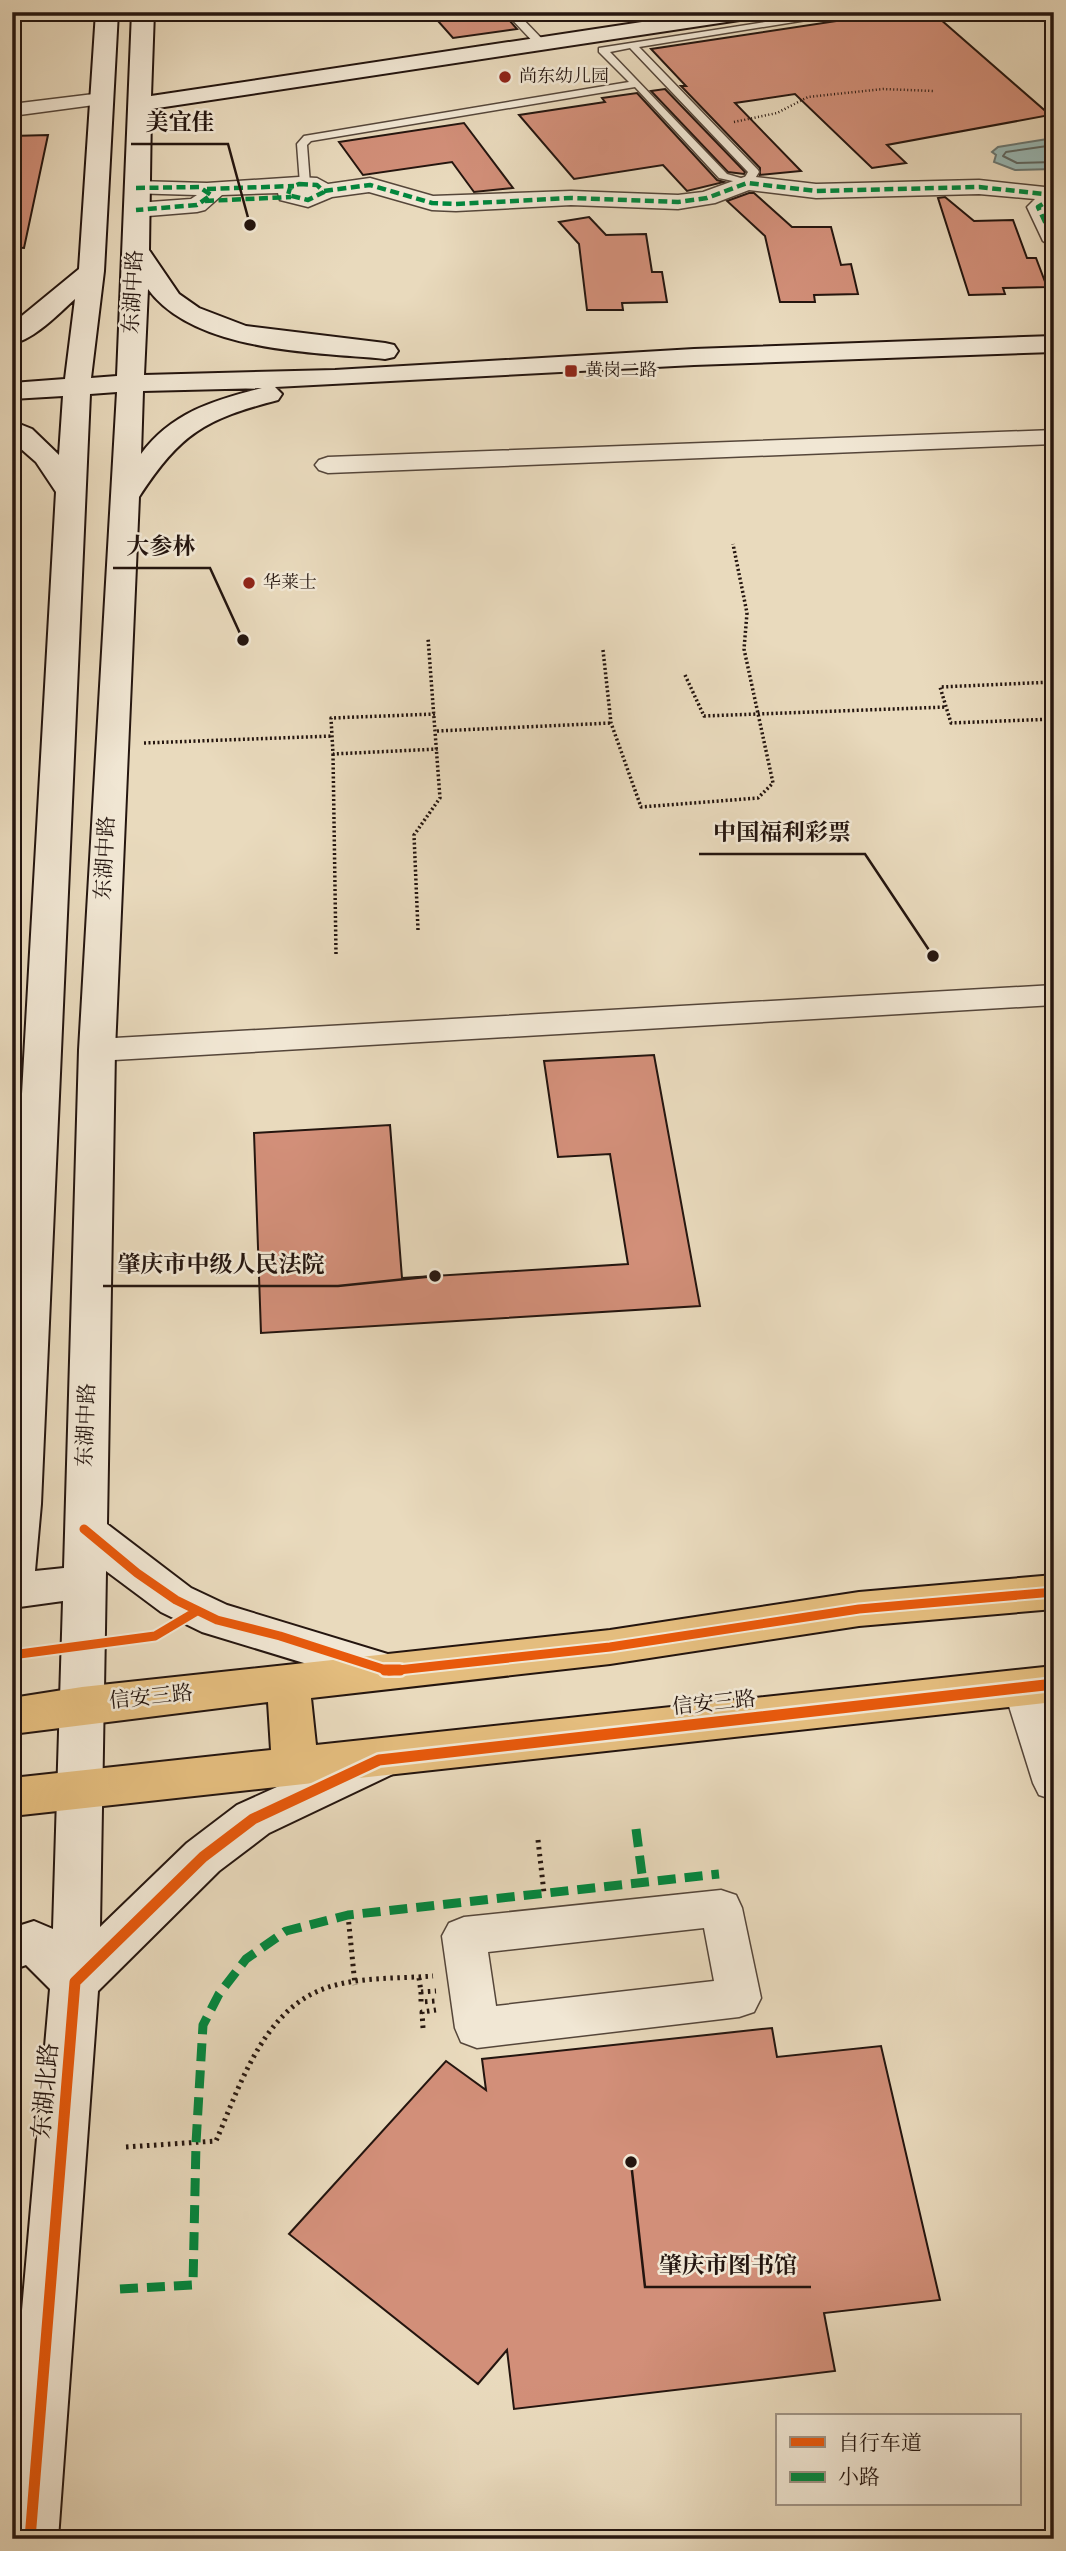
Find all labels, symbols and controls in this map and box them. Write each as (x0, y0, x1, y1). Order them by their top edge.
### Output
place label: 尚东幼儿园 (519, 65, 609, 90)
marker: 尚东幼儿园 (497, 69, 513, 85)
callout: 美宜佳 (131, 100, 228, 144)
text: 美宜佳 (146, 108, 215, 140)
street label: 东湖中路 (117, 249, 151, 335)
place label: 黄岗二路 (585, 359, 657, 384)
marker: 黄岗二路 (563, 363, 579, 379)
callout: 大参林 (113, 524, 210, 568)
text: 大参林 (127, 532, 196, 564)
place label: 华莱士 (263, 571, 317, 596)
marker: 华莱士 (241, 575, 257, 591)
callout: 中国福利彩票 (699, 810, 865, 854)
street label: 东湖中路 (89, 815, 123, 901)
text: 中国福利彩票 (713, 818, 851, 850)
callout: 肇庆市中级人民法院 (103, 1242, 338, 1286)
text: 肇庆市中级人民法院 (118, 1250, 325, 1282)
street label: 东湖中路 (71, 1383, 103, 1467)
street label: 信安三路 (108, 1679, 194, 1717)
street label: 信安三路 (671, 1685, 757, 1723)
street label: 东湖北路 (26, 2042, 68, 2140)
callout: 肇庆市图书馆 (645, 2243, 811, 2287)
text: 肇庆市图书馆 (659, 2251, 797, 2283)
legend (776, 2414, 1020, 2506)
text: 自行车道 (838, 2430, 922, 2459)
text: 小路 (838, 2464, 880, 2493)

